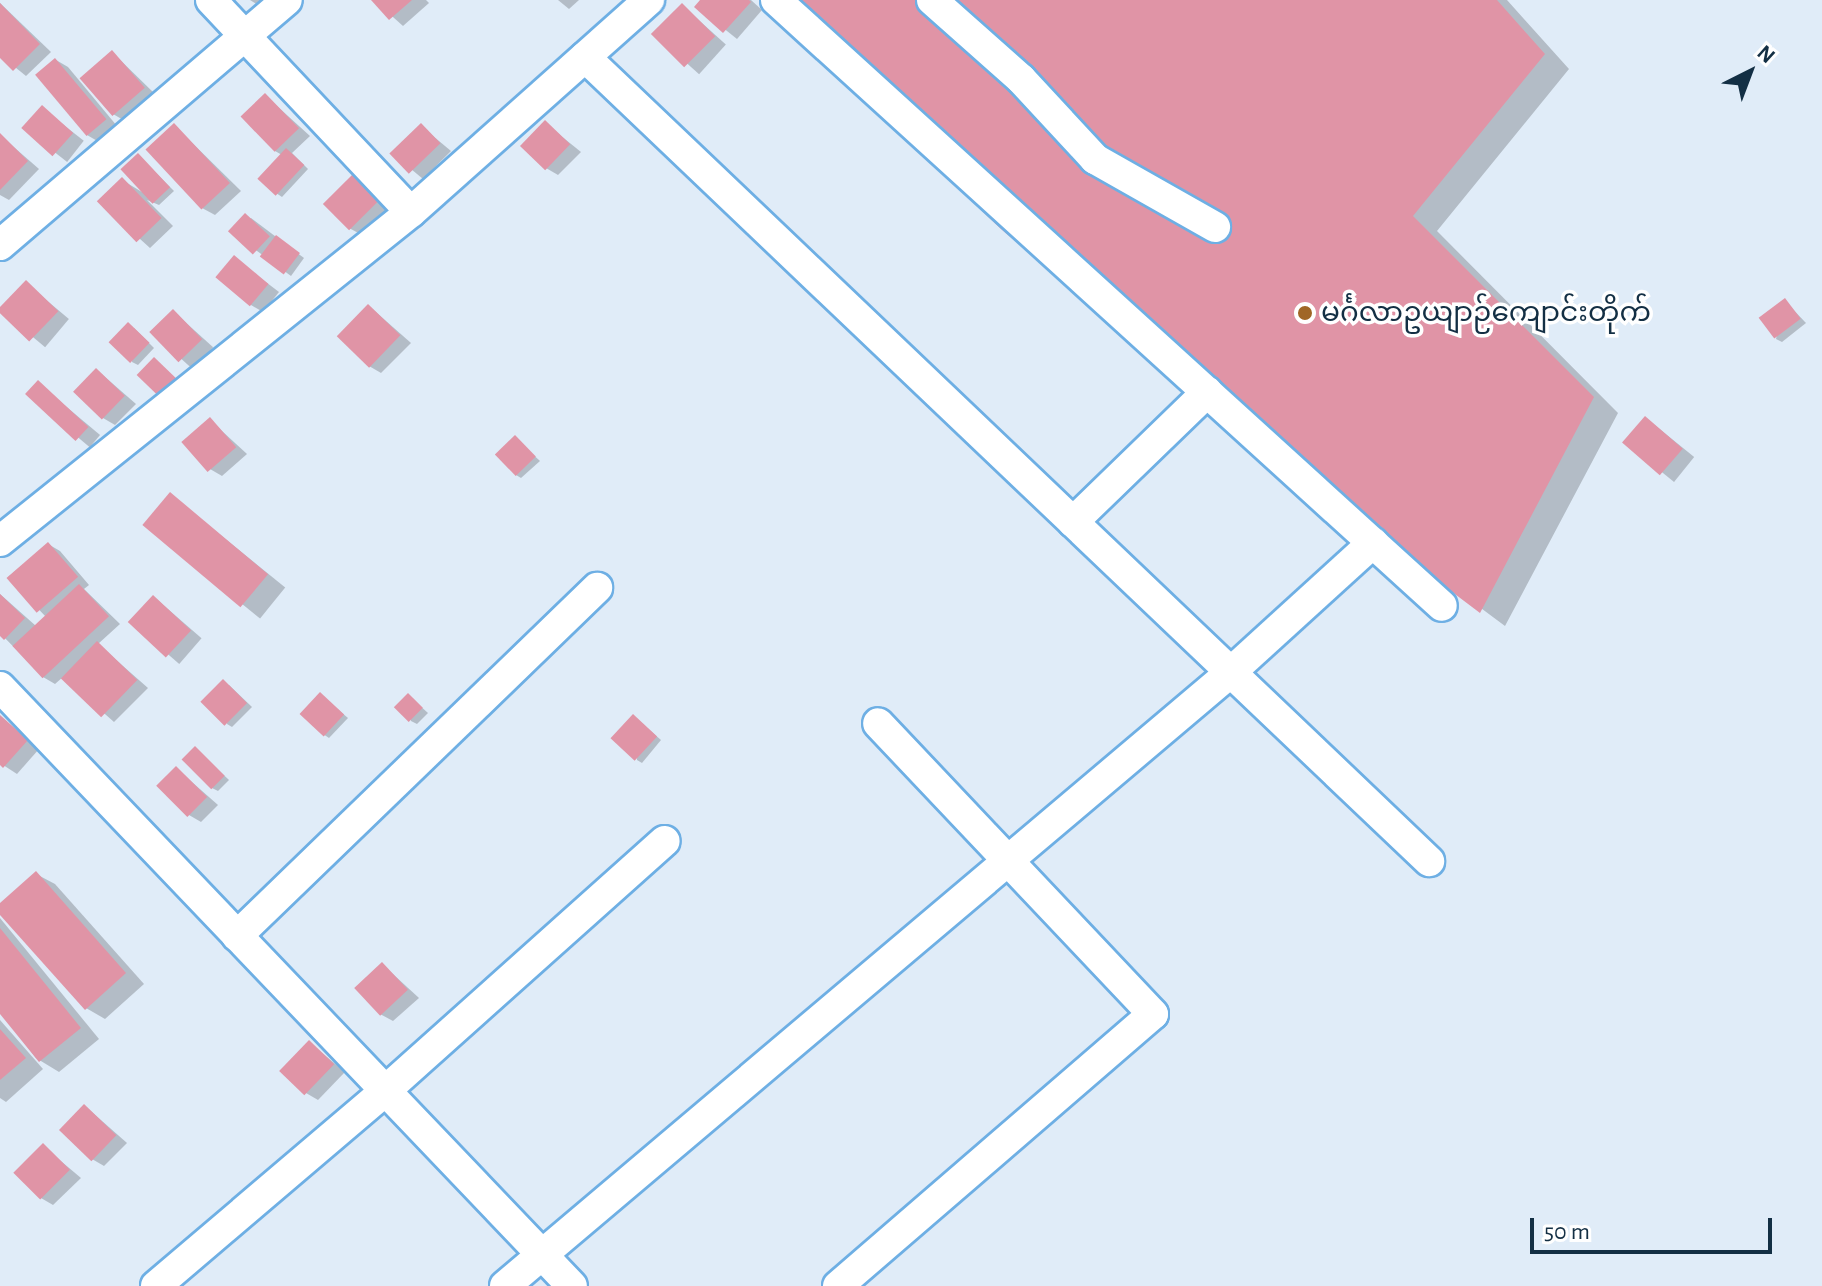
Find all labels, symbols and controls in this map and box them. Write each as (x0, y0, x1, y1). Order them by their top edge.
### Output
north arrow (1710, 32, 1790, 112)
text: N (1753, 41, 1779, 67)
place label: မင်္ဂလာဥယျာဉ်ကျောင်းတိုက် (1321, 296, 1651, 330)
marker: မင်္ဂလာဥယျာဉ်ကျောင်းတိုက် (1296, 304, 1314, 322)
scale bar (1534, 1202, 1776, 1252)
text: 50 m (1544, 1220, 1590, 1244)

